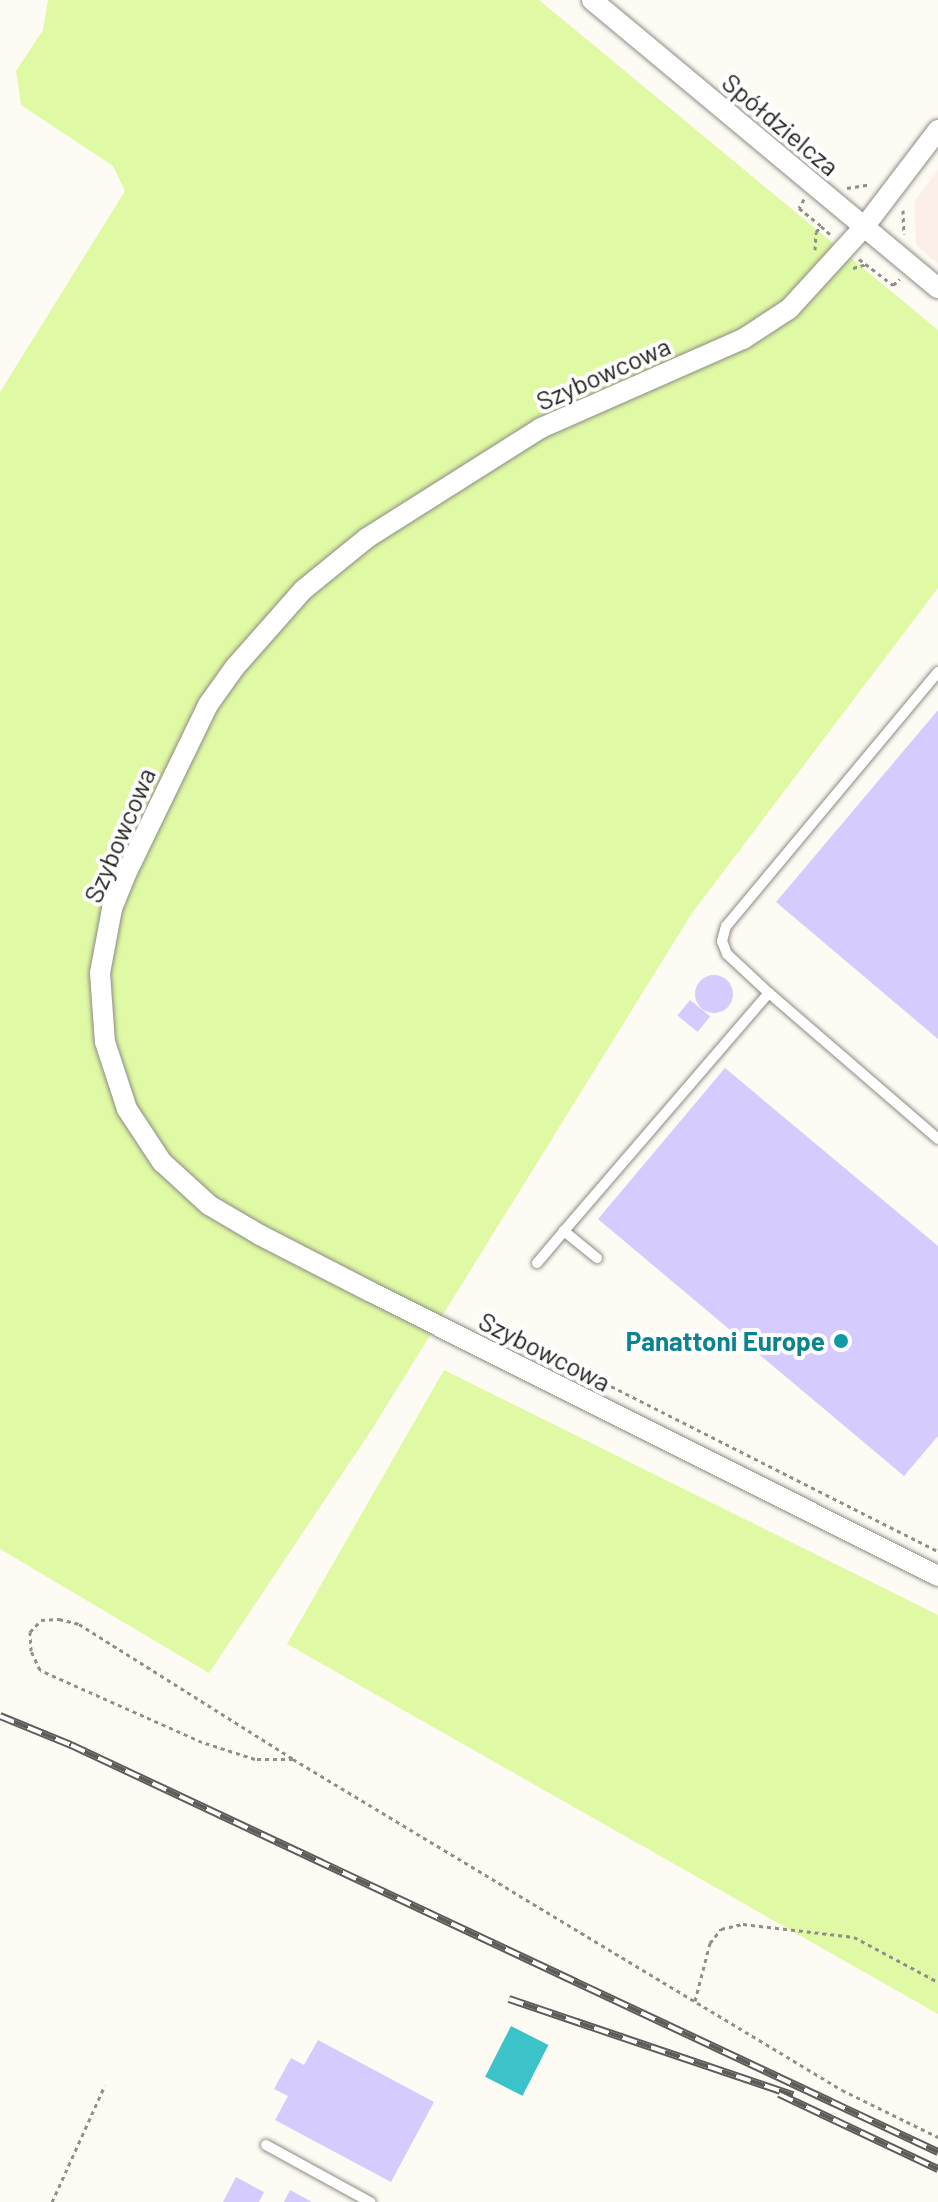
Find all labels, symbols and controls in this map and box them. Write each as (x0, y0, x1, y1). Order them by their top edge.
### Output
street label: Spółdzielcza (716, 66, 846, 182)
street label: Szybowcowa (531, 330, 675, 416)
street label: Szybowcowa (77, 763, 161, 907)
street label: Szybowcowa (474, 1305, 616, 1397)
place label: Panattoni Europe (626, 1325, 825, 1357)
marker: Panattoni Europe (832, 1332, 850, 1350)

